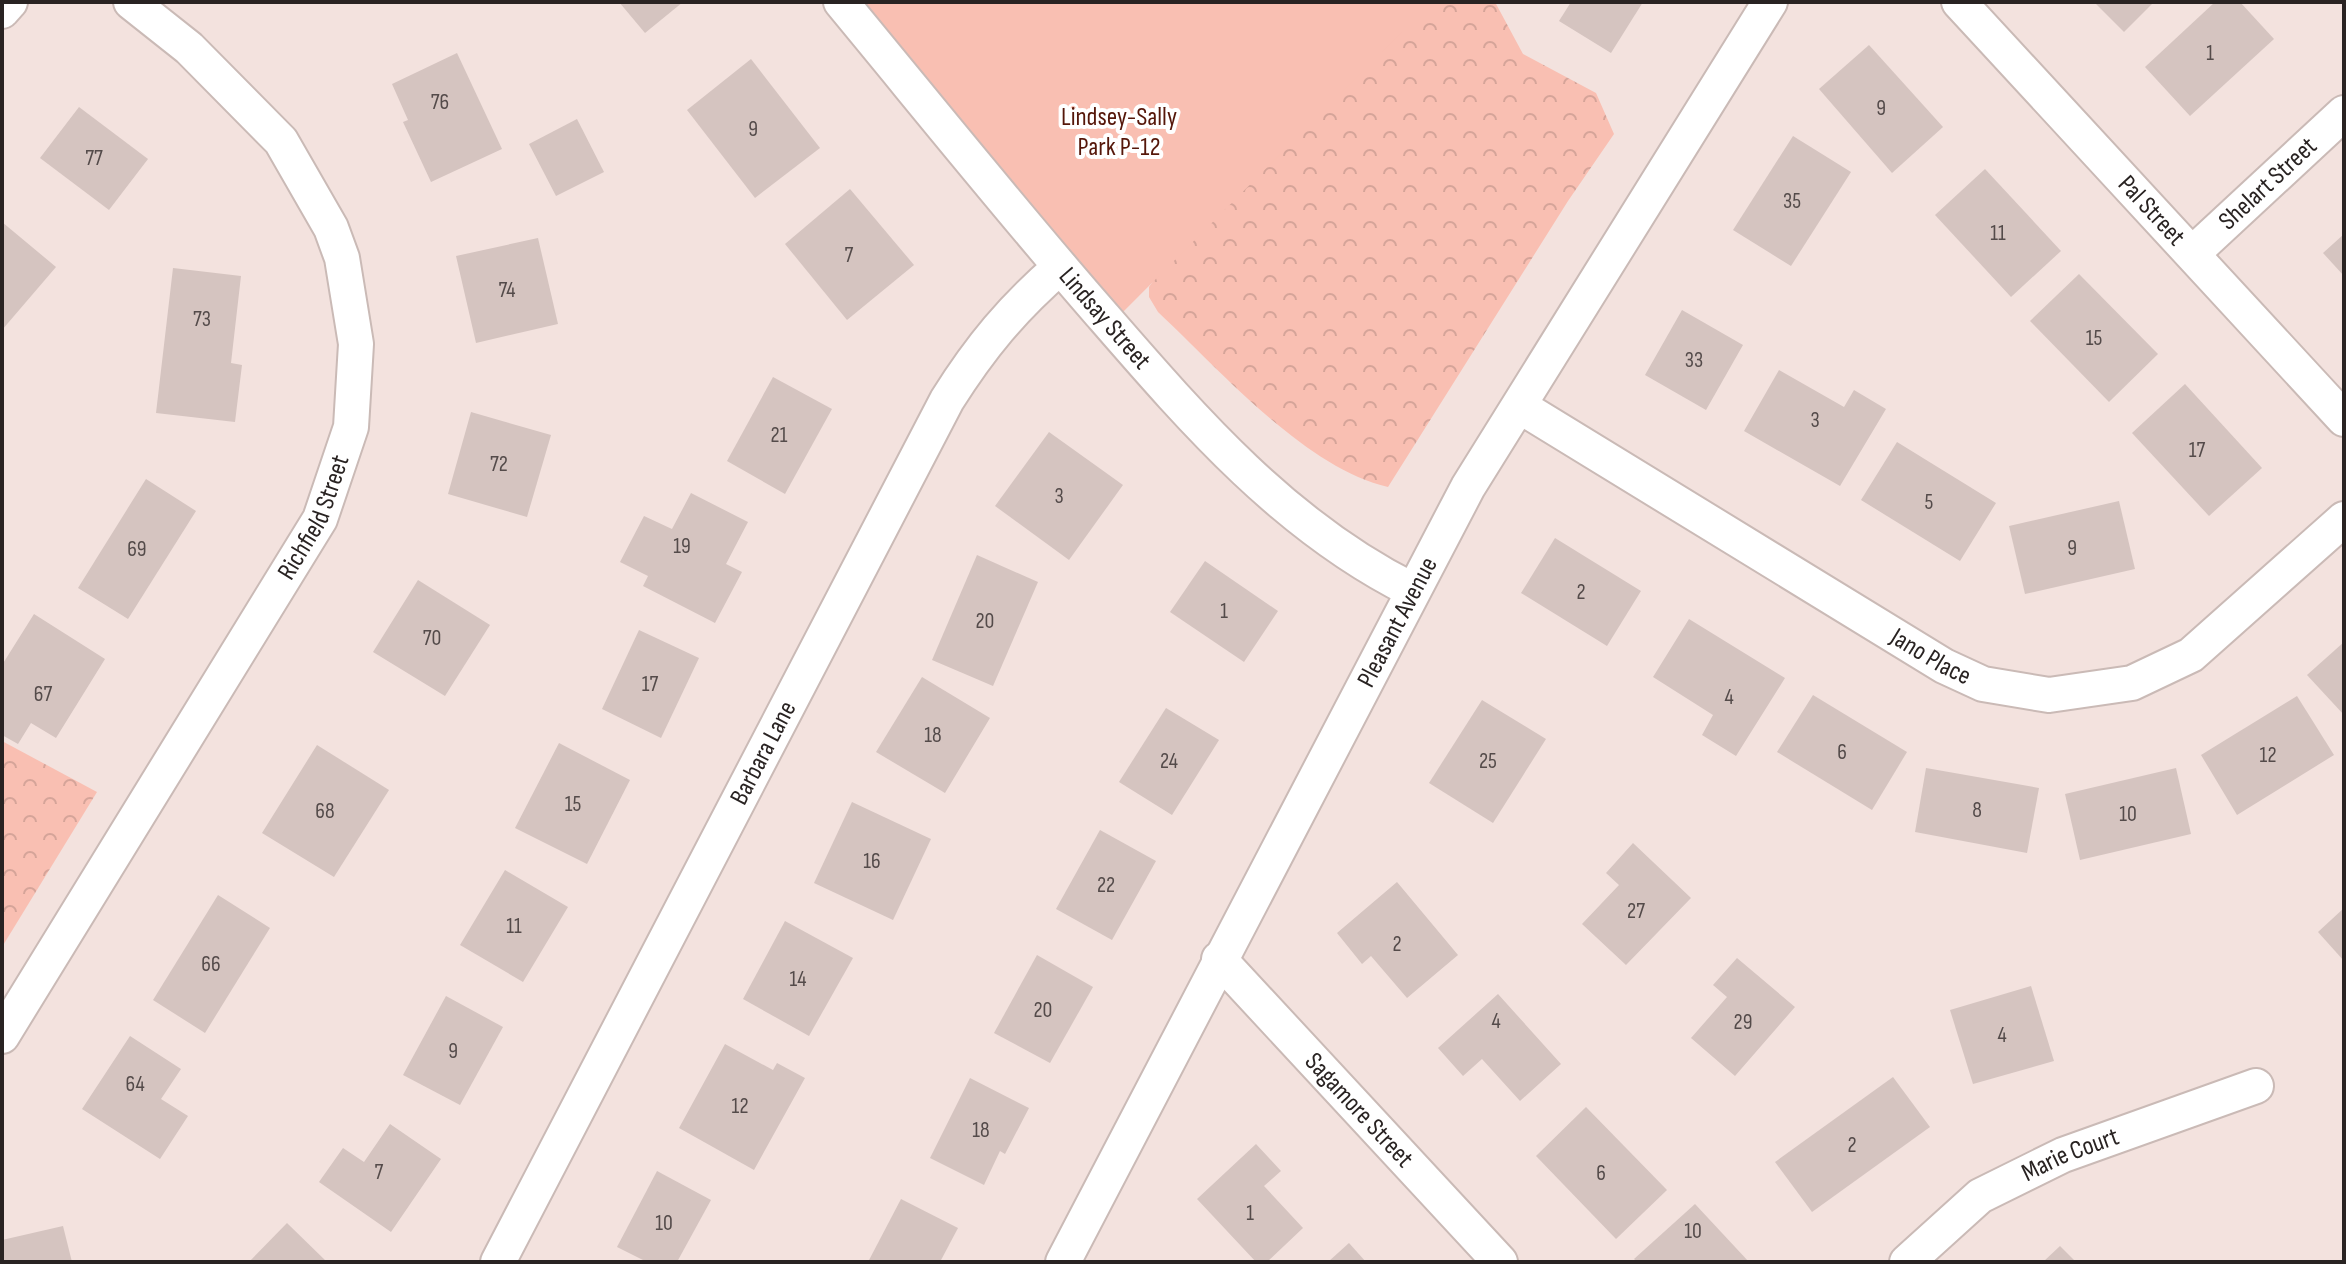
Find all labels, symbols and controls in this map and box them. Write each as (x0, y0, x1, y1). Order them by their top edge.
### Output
house number: 1 (2206, 40, 2214, 67)
house number: 76 (431, 89, 449, 116)
house number: 9 (1876, 95, 1886, 122)
park label: Lindsey-Sally Park P-12 (1061, 102, 1177, 163)
house number: 9 (748, 116, 758, 143)
street label: Shelart Street (2212, 131, 2323, 237)
house number: 77 (85, 145, 103, 172)
street label: Pal Street (2112, 169, 2192, 252)
house number: 35 (1783, 188, 1801, 215)
house number: 11 (1990, 220, 2006, 247)
house number: 7 (845, 242, 854, 269)
street label: Lindsay Street (1052, 261, 1157, 376)
house number: 74 (499, 277, 515, 304)
house number: 73 (193, 306, 211, 333)
house number: 15 (2086, 325, 2102, 352)
house number: 33 (1685, 347, 1703, 374)
house number: 3 (1810, 407, 1820, 434)
house number: 21 (771, 422, 788, 449)
house number: 17 (2189, 437, 2205, 464)
street label: Richfield Street (271, 451, 356, 585)
house number: 72 (490, 451, 508, 478)
house number: 3 (1054, 483, 1064, 510)
house number: 5 (1925, 489, 1934, 516)
house number: 19 (673, 533, 691, 560)
house number: 9 (2067, 535, 2077, 562)
house number: 69 (127, 536, 147, 563)
street label: Pleasant Avenue (1351, 552, 1444, 692)
house number: 2 (1576, 579, 1586, 606)
house number: 1 (1220, 598, 1228, 625)
house number: 20 (976, 608, 994, 635)
street label: Jano Place (1884, 621, 1976, 692)
house number: 70 (423, 625, 441, 652)
house number: 17 (642, 671, 658, 698)
house number: 67 (34, 681, 52, 708)
house number: 4 (1724, 684, 1734, 711)
street label: Barbara Lane (723, 696, 803, 810)
house number: 18 (924, 722, 942, 749)
house number: 6 (1837, 739, 1847, 766)
house number: 12 (2259, 742, 2277, 769)
house number: 24 (1160, 748, 1178, 775)
house number: 25 (1479, 748, 1497, 775)
house number: 15 (565, 791, 581, 818)
house number: 8 (1972, 797, 1982, 824)
house number: 68 (315, 798, 335, 825)
house number: 10 (2119, 801, 2137, 828)
house number: 16 (863, 848, 881, 875)
house number: 22 (1097, 872, 1115, 899)
house number: 27 (1627, 898, 1645, 925)
house number: 11 (506, 913, 522, 940)
house number: 2 (1392, 931, 1402, 958)
house number: 66 (201, 951, 221, 978)
house number: 14 (790, 966, 806, 993)
house number: 20 (1034, 997, 1052, 1024)
house number: 4 (1491, 1008, 1501, 1035)
house number: 29 (1734, 1009, 1752, 1036)
house number: 4 (1997, 1022, 2007, 1049)
house number: 9 (448, 1038, 458, 1065)
street label: Sagamore Street (1298, 1046, 1420, 1174)
house number: 64 (125, 1071, 145, 1098)
house number: 12 (731, 1093, 749, 1120)
house number: 18 (972, 1117, 990, 1144)
street label: Marie Court (2017, 1121, 2123, 1188)
house number: 2 (1847, 1132, 1857, 1159)
house number: 7 (375, 1159, 384, 1186)
house number: 6 (1596, 1160, 1606, 1187)
house number: 1 (1246, 1200, 1254, 1227)
house number: 10 (655, 1210, 673, 1237)
house number: 10 (1684, 1218, 1702, 1245)

